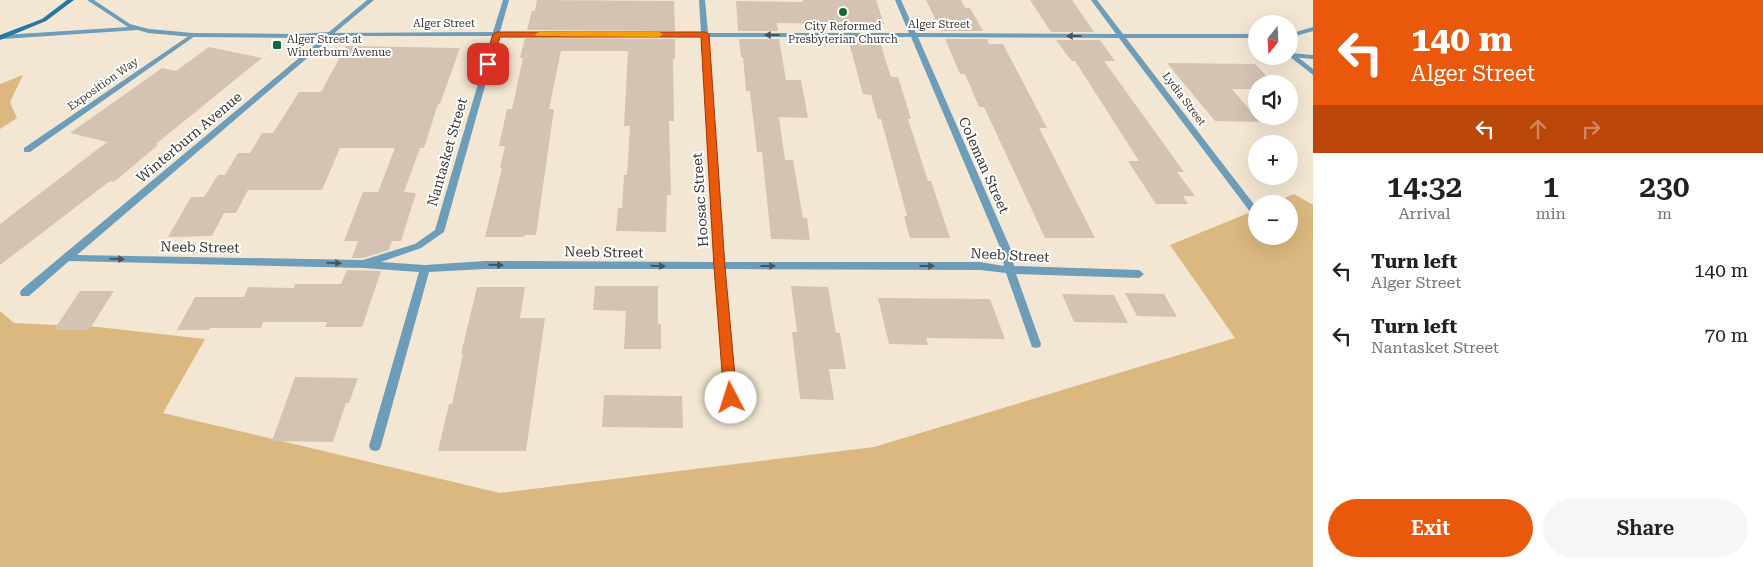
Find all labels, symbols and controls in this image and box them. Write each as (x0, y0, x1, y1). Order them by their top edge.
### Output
marker: City Reformed Presbyterian Church (837, 6, 849, 18)
north arrow (1248, 15, 1298, 65)
map controls (1248, 15, 1298, 245)
street label: Alger Street (413, 17, 475, 30)
street label: Alger Street (908, 18, 970, 31)
text: 140 m (1411, 19, 1512, 60)
place label: City Reformed Presbyterian Church (788, 20, 898, 46)
icon: left (1328, 20, 1393, 85)
one-way arrow (763, 31, 779, 39)
one-way arrow (1066, 32, 1082, 40)
place label: Alger Street at Winterburn Avenue (287, 33, 391, 59)
marker: Alger Street at Winterburn Avenue (271, 39, 283, 51)
pin (467, 43, 509, 85)
icon: arrive (474, 50, 502, 78)
street label: Exposition Way (65, 55, 141, 113)
text: Alger Street (1411, 61, 1535, 86)
street label: Lydia Street (1160, 70, 1208, 128)
button: sound (1248, 75, 1298, 125)
street label: Winterburn Avenue (133, 88, 245, 186)
street label: Nantasket Street (424, 96, 470, 208)
street label: Coleman Street (956, 114, 1012, 216)
icon: left (1471, 115, 1499, 143)
icon: ahead (1524, 115, 1552, 143)
icon: right (1577, 115, 1605, 143)
button: + (1248, 135, 1298, 185)
street label: Hoosac Street (689, 152, 711, 248)
text: 14:32 (1386, 169, 1462, 204)
text: 1 (1542, 169, 1559, 204)
text: 230 (1639, 169, 1690, 204)
button: − (1248, 195, 1298, 245)
text: Arrival (1398, 204, 1450, 223)
text: min (1536, 204, 1566, 223)
text: m (1657, 204, 1672, 223)
street label: Neeb Street (160, 238, 240, 256)
street label: Neeb Street (564, 243, 644, 261)
street label: Neeb Street (970, 245, 1050, 265)
text: Turn left (1371, 250, 1457, 273)
one-way arrow (110, 255, 126, 263)
icon: left (1328, 257, 1356, 285)
text: 140 m (1694, 259, 1748, 282)
one-way arrow (326, 260, 342, 268)
one-way arrow (488, 261, 504, 269)
one-way arrow (650, 262, 666, 270)
one-way arrow (760, 262, 776, 270)
one-way arrow (919, 262, 935, 270)
text: Alger Street (1371, 273, 1461, 292)
text: Turn left (1371, 315, 1457, 338)
icon: left (1328, 322, 1356, 350)
text: 70 m (1705, 324, 1748, 347)
text: Nantasket Street (1371, 338, 1499, 357)
position arrow (704, 371, 756, 423)
button: Exit (1328, 499, 1533, 557)
button: Share (1543, 499, 1748, 557)

